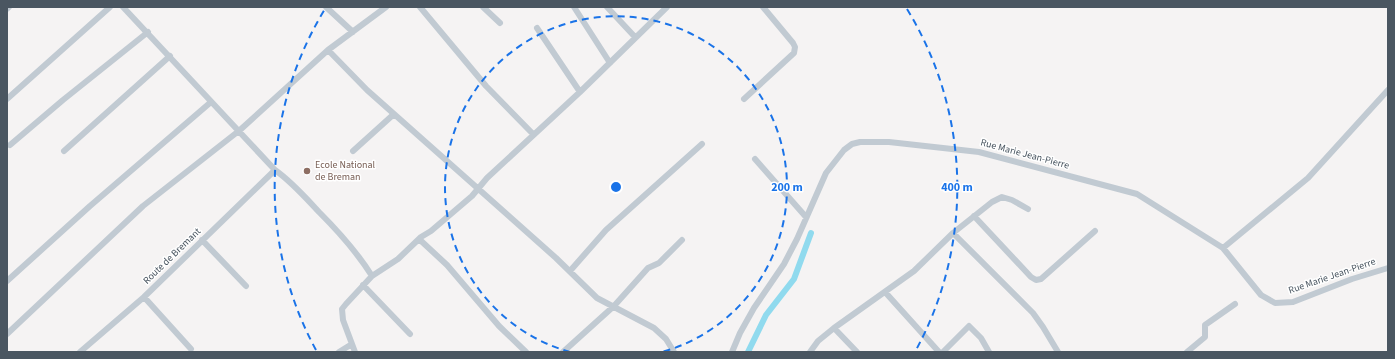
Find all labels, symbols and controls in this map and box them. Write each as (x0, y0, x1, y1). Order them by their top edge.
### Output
street label: Rue Marie Jean-Pierre (979, 135, 1071, 173)
place label: Ecole National de Breman (315, 158, 376, 184)
marker: Ecole National de Breman (302, 166, 312, 176)
text: 200 m (771, 179, 803, 196)
text: 400 m (941, 179, 973, 196)
centre of rings (609, 180, 623, 194)
street label: Route de Bremant (140, 224, 204, 287)
street label: Rue Marie Jean-Pierre (1287, 254, 1378, 297)

